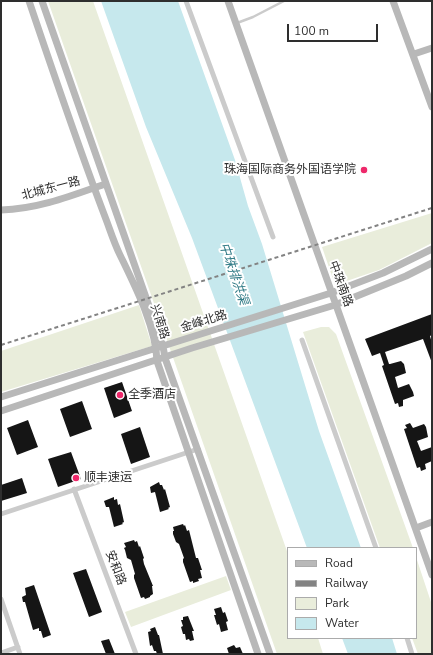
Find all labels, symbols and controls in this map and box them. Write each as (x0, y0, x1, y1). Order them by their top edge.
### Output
scale bar (289, 16, 380, 42)
text: 100 m (294, 23, 329, 39)
place label: 珠海国际商务外国语学院 (224, 163, 356, 177)
marker: 珠海国际商务外国语学院 (359, 165, 369, 175)
street label: 北城东一路 (20, 174, 82, 204)
water label: 中珠排洪渠 (215, 241, 251, 307)
street label: 中珠南路 (325, 259, 355, 309)
street label: 兴南路 (147, 303, 171, 341)
street label: 金峰北路 (179, 308, 229, 336)
place label: 全季酒店 (128, 388, 176, 402)
marker: 全季酒店 (115, 390, 125, 400)
place label: 顺丰速运 (84, 471, 132, 485)
marker: 顺丰速运 (71, 473, 81, 483)
legend (287, 547, 417, 639)
street label: 安和路 (102, 549, 128, 587)
text: Road (325, 555, 353, 571)
text: Railway (325, 575, 368, 591)
text: Park (325, 595, 349, 611)
text: Water (325, 615, 359, 631)

